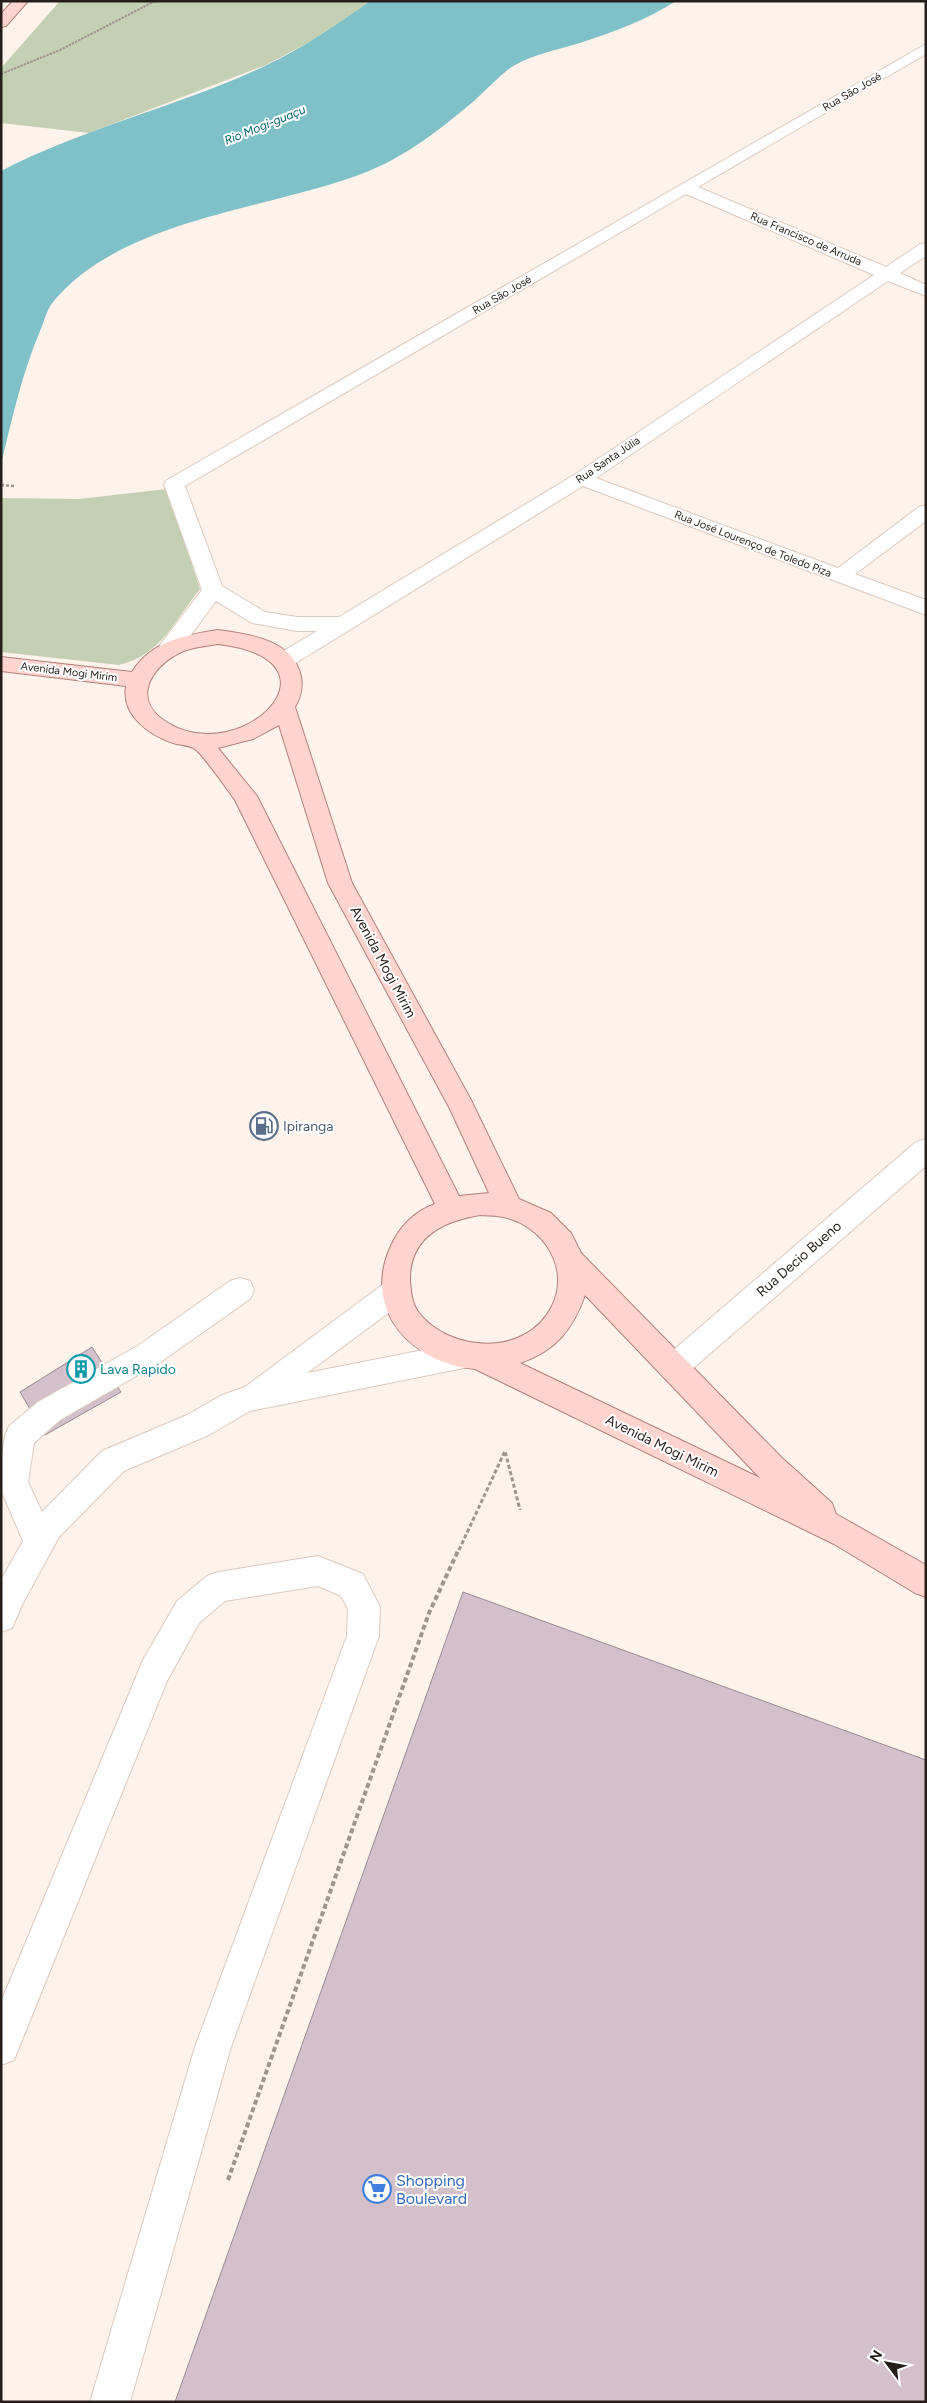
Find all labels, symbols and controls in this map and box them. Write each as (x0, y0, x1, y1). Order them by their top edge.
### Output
street label: Rua São José (820, 70, 884, 114)
water label: Rio Mogi-guaçu (222, 102, 308, 148)
street label: Rua Francisco de Arruda (748, 210, 864, 268)
street label: Rua São José (470, 273, 534, 317)
street label: Rua Santa Júlia (573, 434, 643, 486)
street label: Rua José Lourenço de Toledo Piza (673, 508, 833, 580)
street label: Avenida Mogi Mirim (20, 660, 118, 684)
street label: Avenida Mogi Mirim (346, 903, 420, 1021)
fuel station icon: Ipiranga (249, 1111, 279, 1141)
place label: Ipiranga (283, 1118, 333, 1135)
street label: Rua Decio Bueno (753, 1218, 845, 1300)
building icon: Lava Rapido (66, 1354, 96, 1384)
place label: Lava Rapido (100, 1361, 176, 1378)
street label: Avenida Mogi Mirim (603, 1411, 721, 1481)
place label: Shopping Boulevard (396, 2171, 467, 2208)
supermarket icon: Shopping Boulevard (362, 2174, 392, 2204)
north arrow (862, 2338, 912, 2388)
text: N (866, 2347, 886, 2365)

